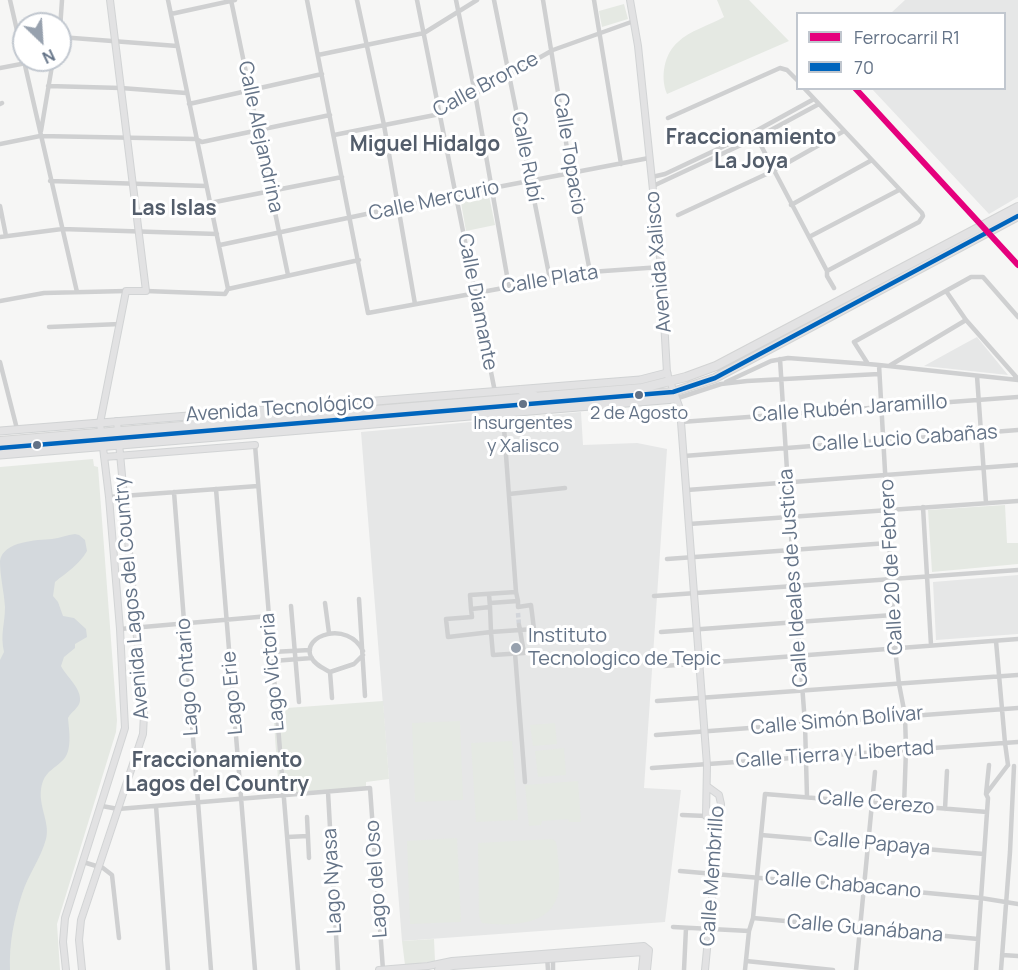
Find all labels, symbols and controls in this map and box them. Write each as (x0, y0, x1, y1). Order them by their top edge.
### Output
north arrow (12, 12, 72, 72)
legend (796, 12, 1006, 90)
text: Ferrocarril R1 (854, 25, 960, 49)
text: N (39, 44, 59, 69)
street label: Calle Bronce (429, 47, 543, 123)
text: 70 (854, 55, 874, 79)
street label: Calle Alejandrina (232, 59, 288, 215)
street label: Calle Topacio (548, 91, 590, 217)
street label: Calle Rubí (505, 110, 547, 204)
district label: Fraccionamiento La Joya (666, 125, 836, 175)
district label: Miguel Hidalgo (350, 132, 500, 158)
street label: Calle Mercurio (367, 175, 501, 227)
street label: Avenida Xalisco (641, 190, 677, 334)
district label: Las Islas (131, 196, 217, 222)
street label: Calle Diamante (452, 232, 502, 372)
street label: Calle Plata (500, 261, 600, 299)
marker: 2 de Agosto (633, 389, 645, 401)
street label: Avenida Tecnológico (185, 390, 375, 428)
street label: Calle Rubén Jaramillo (752, 390, 948, 428)
marker: Insurgentes y Xalisco (517, 398, 529, 410)
place label: 2 de Agosto (590, 403, 688, 425)
place label: Insurgentes y Xalisco (473, 413, 573, 456)
street label: Calle Lucio Cabañas (812, 421, 998, 457)
unlabelled marker (31, 439, 43, 451)
street label: Calle Ideales de Justicia (774, 468, 814, 688)
street label: Avenida Lagos del Country (109, 476, 155, 720)
street label: Calle 20 de Febrero (875, 478, 909, 656)
street label: Lago Victoria (256, 612, 290, 732)
street label: Lago Ontario (172, 617, 204, 737)
place label: Instituto Tecnologico de Tepic (528, 624, 721, 671)
marker: Instituto Tecnologico de Tepic (509, 641, 523, 655)
street label: Lago Erie (217, 650, 249, 736)
street label: Calle Simón Bolívar (750, 701, 924, 741)
street label: Calle Tierra y Libertad (735, 736, 935, 774)
district label: Fraccionamiento Lagos del Country (125, 748, 309, 798)
street label: Calle Cerezo (817, 786, 935, 820)
street label: Calle Membrillo (696, 805, 730, 947)
street label: Lago del Oso (361, 819, 393, 939)
street label: Calle Papaya (813, 827, 931, 861)
street label: Lago Nyasa (318, 828, 348, 934)
street label: Calle Chabacano (764, 866, 922, 904)
street label: Calle Guanábana (786, 910, 944, 948)

